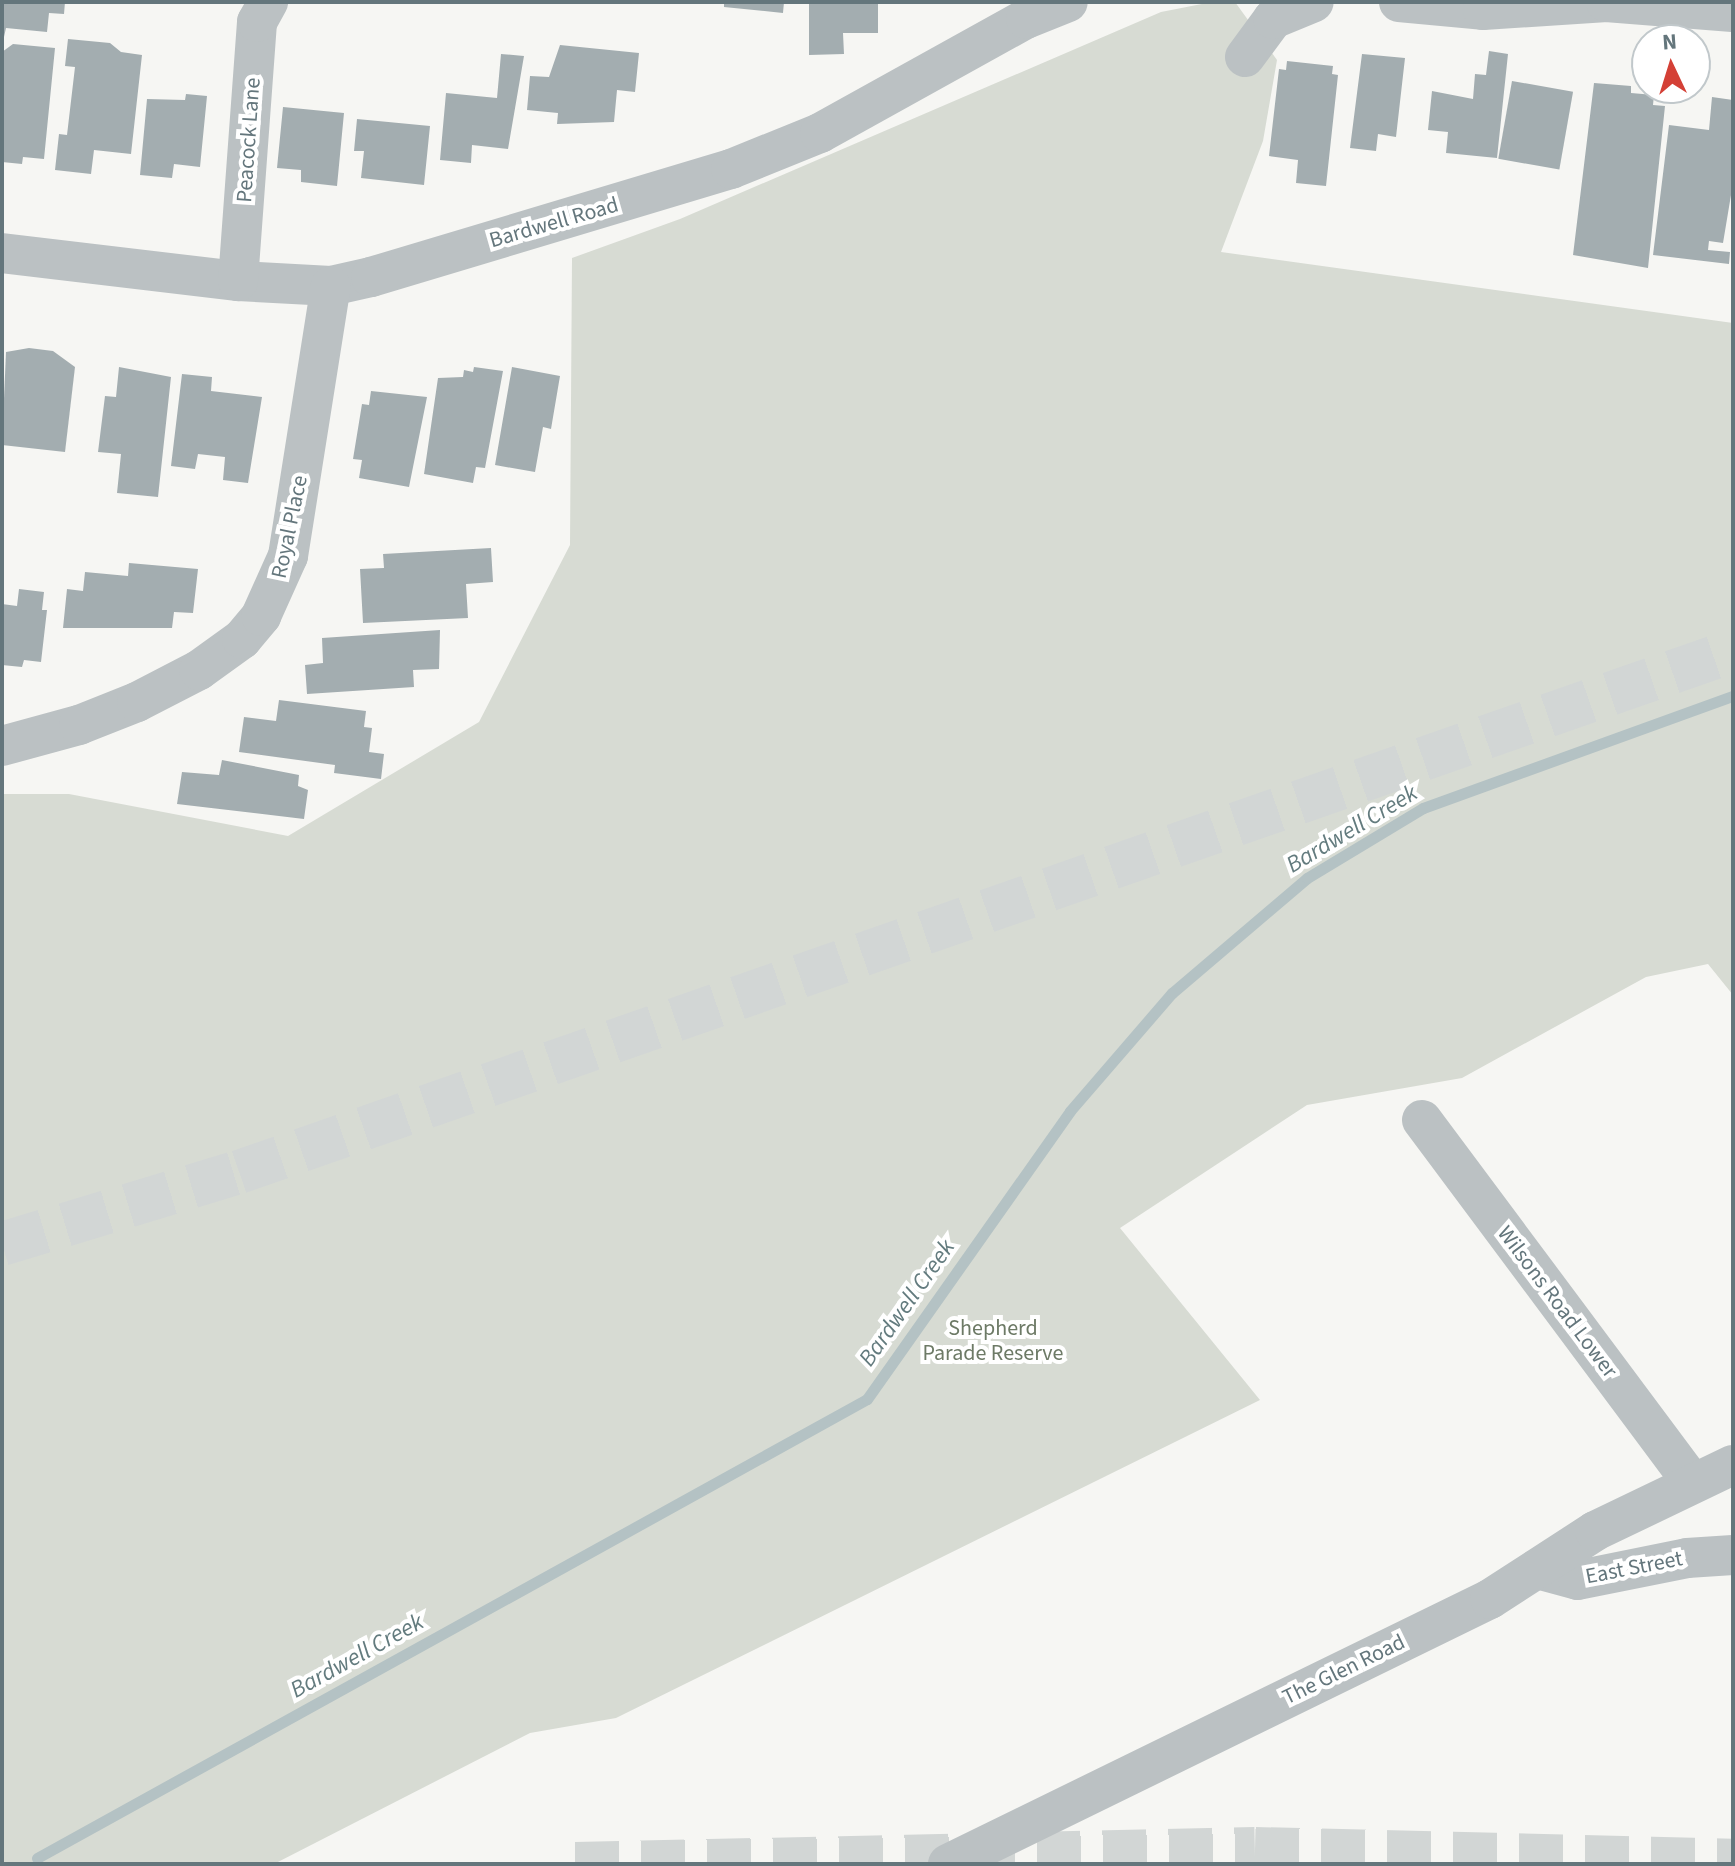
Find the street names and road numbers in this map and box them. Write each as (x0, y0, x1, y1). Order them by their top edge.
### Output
street label: Peacock Lane (231, 77, 267, 203)
street label: Bardwell Road (486, 192, 622, 254)
street label: Royal Place (266, 473, 314, 581)
street label: Wilsons Road Lower (1491, 1221, 1623, 1383)
street label: East Street (1583, 1546, 1685, 1590)
street label: The Glen Road (1279, 1629, 1409, 1711)

